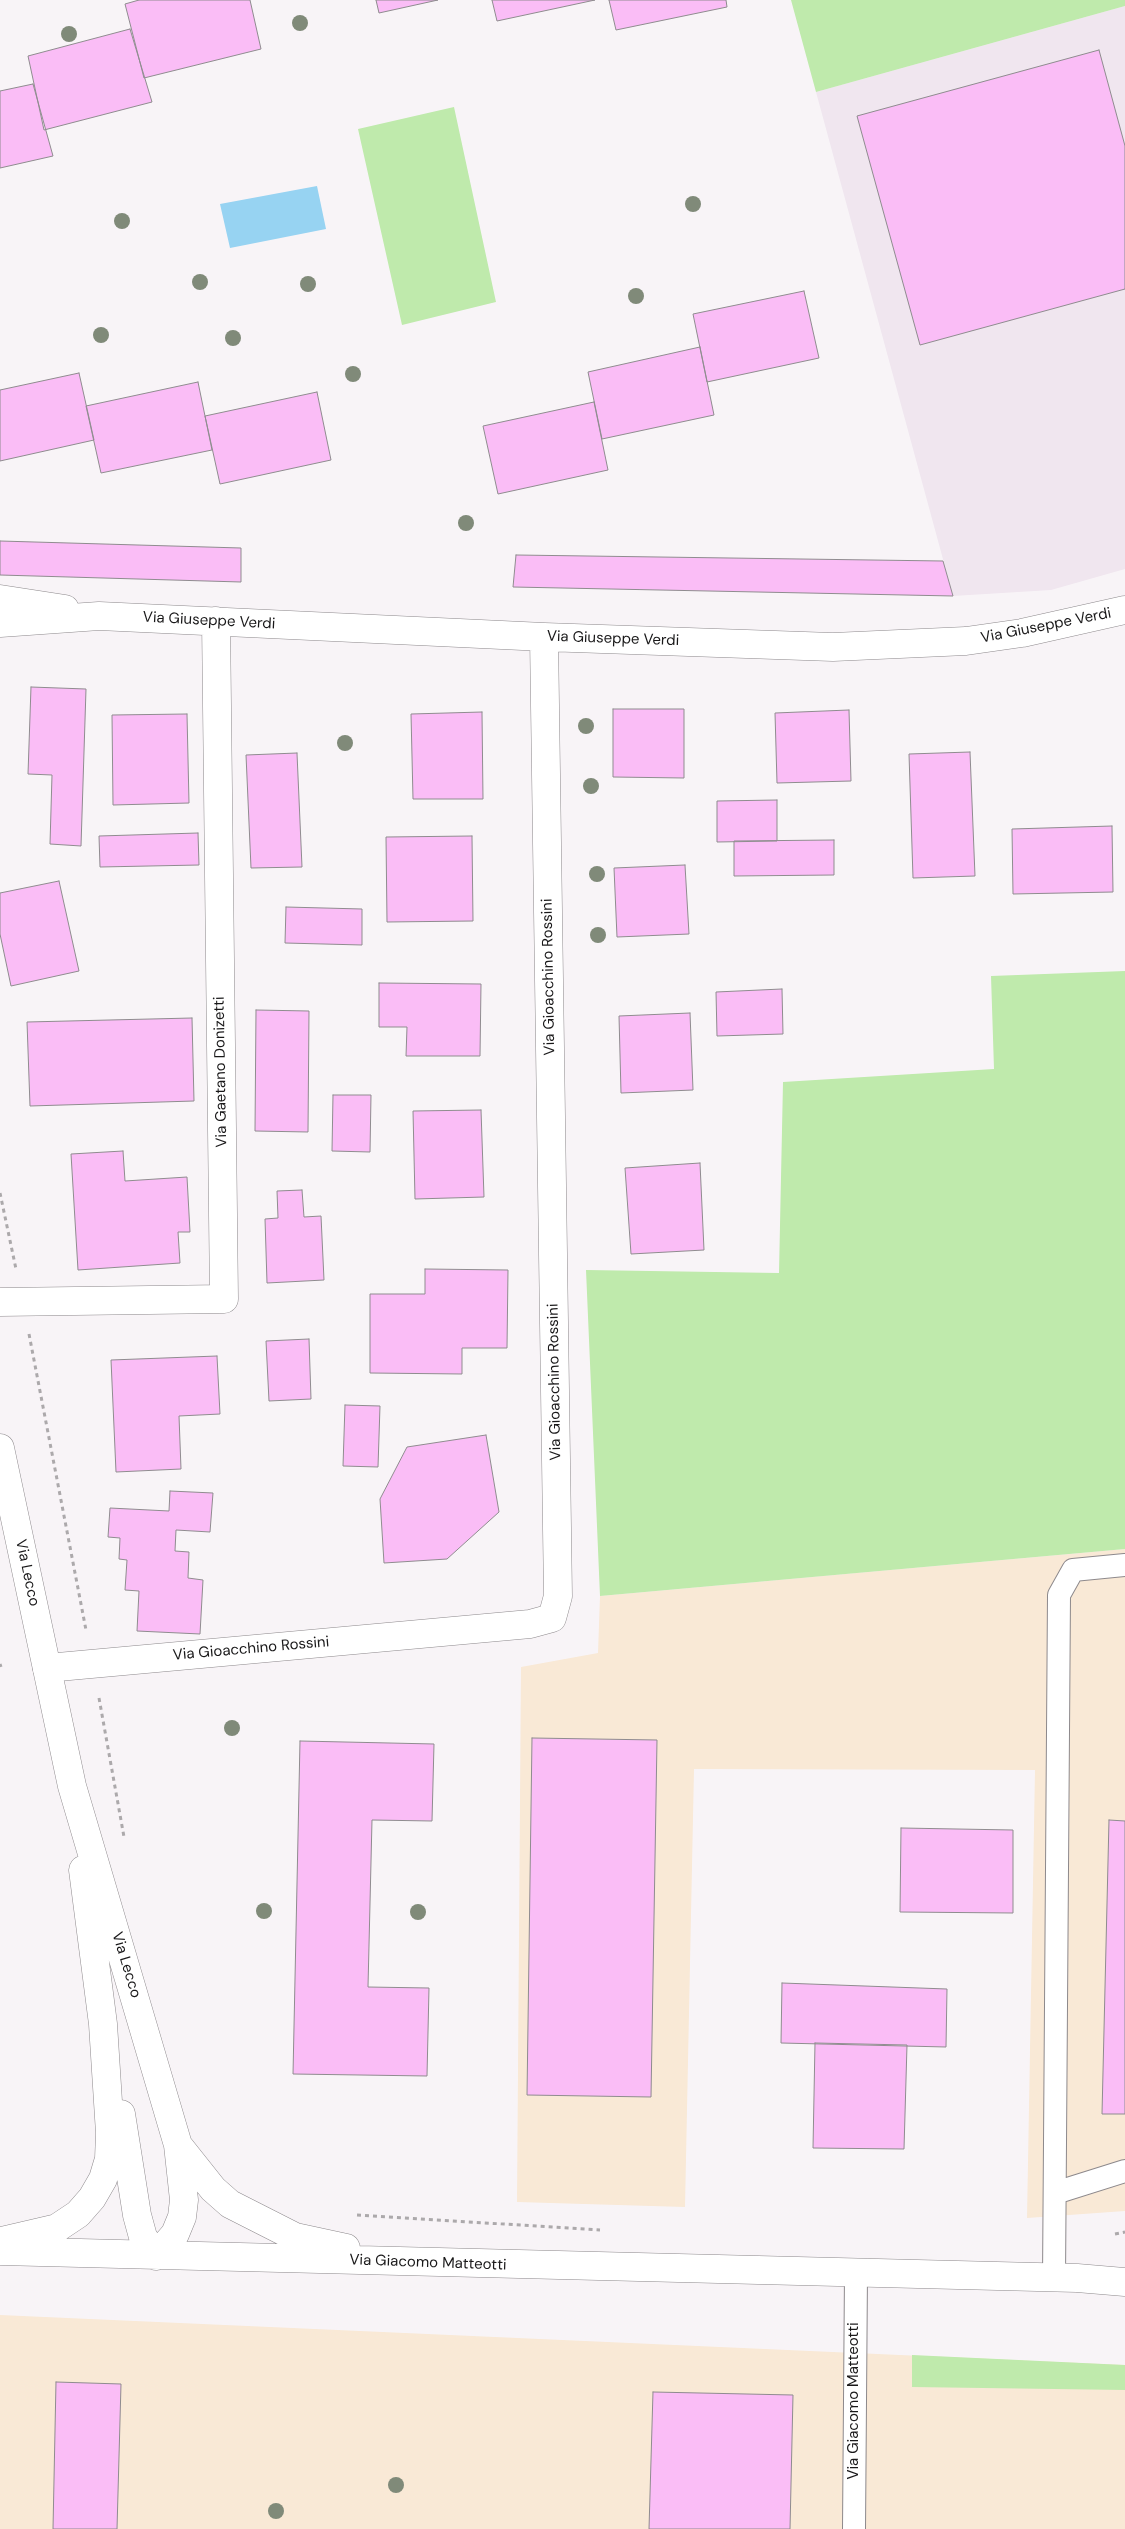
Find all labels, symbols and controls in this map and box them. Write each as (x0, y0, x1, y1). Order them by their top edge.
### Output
street label: Via Giuseppe Verdi (979, 605, 1113, 647)
street label: Via Giuseppe Verdi (142, 609, 276, 633)
street label: Via Giuseppe Verdi (546, 628, 680, 650)
street label: Via Gioacchino Rossini (539, 898, 559, 1056)
street label: Via Gaetano Donizetti (211, 996, 231, 1148)
street label: Via Gioacchino Rossini (545, 1303, 565, 1461)
street label: Via Lecco (11, 1538, 43, 1608)
street label: Via Gioacchino Rossini (172, 1633, 330, 1665)
street label: Via Lecco (107, 1930, 145, 2000)
street label: Via Giacomo Matteotti (349, 2251, 507, 2275)
street label: Via Giacomo Matteotti (845, 2322, 863, 2480)

